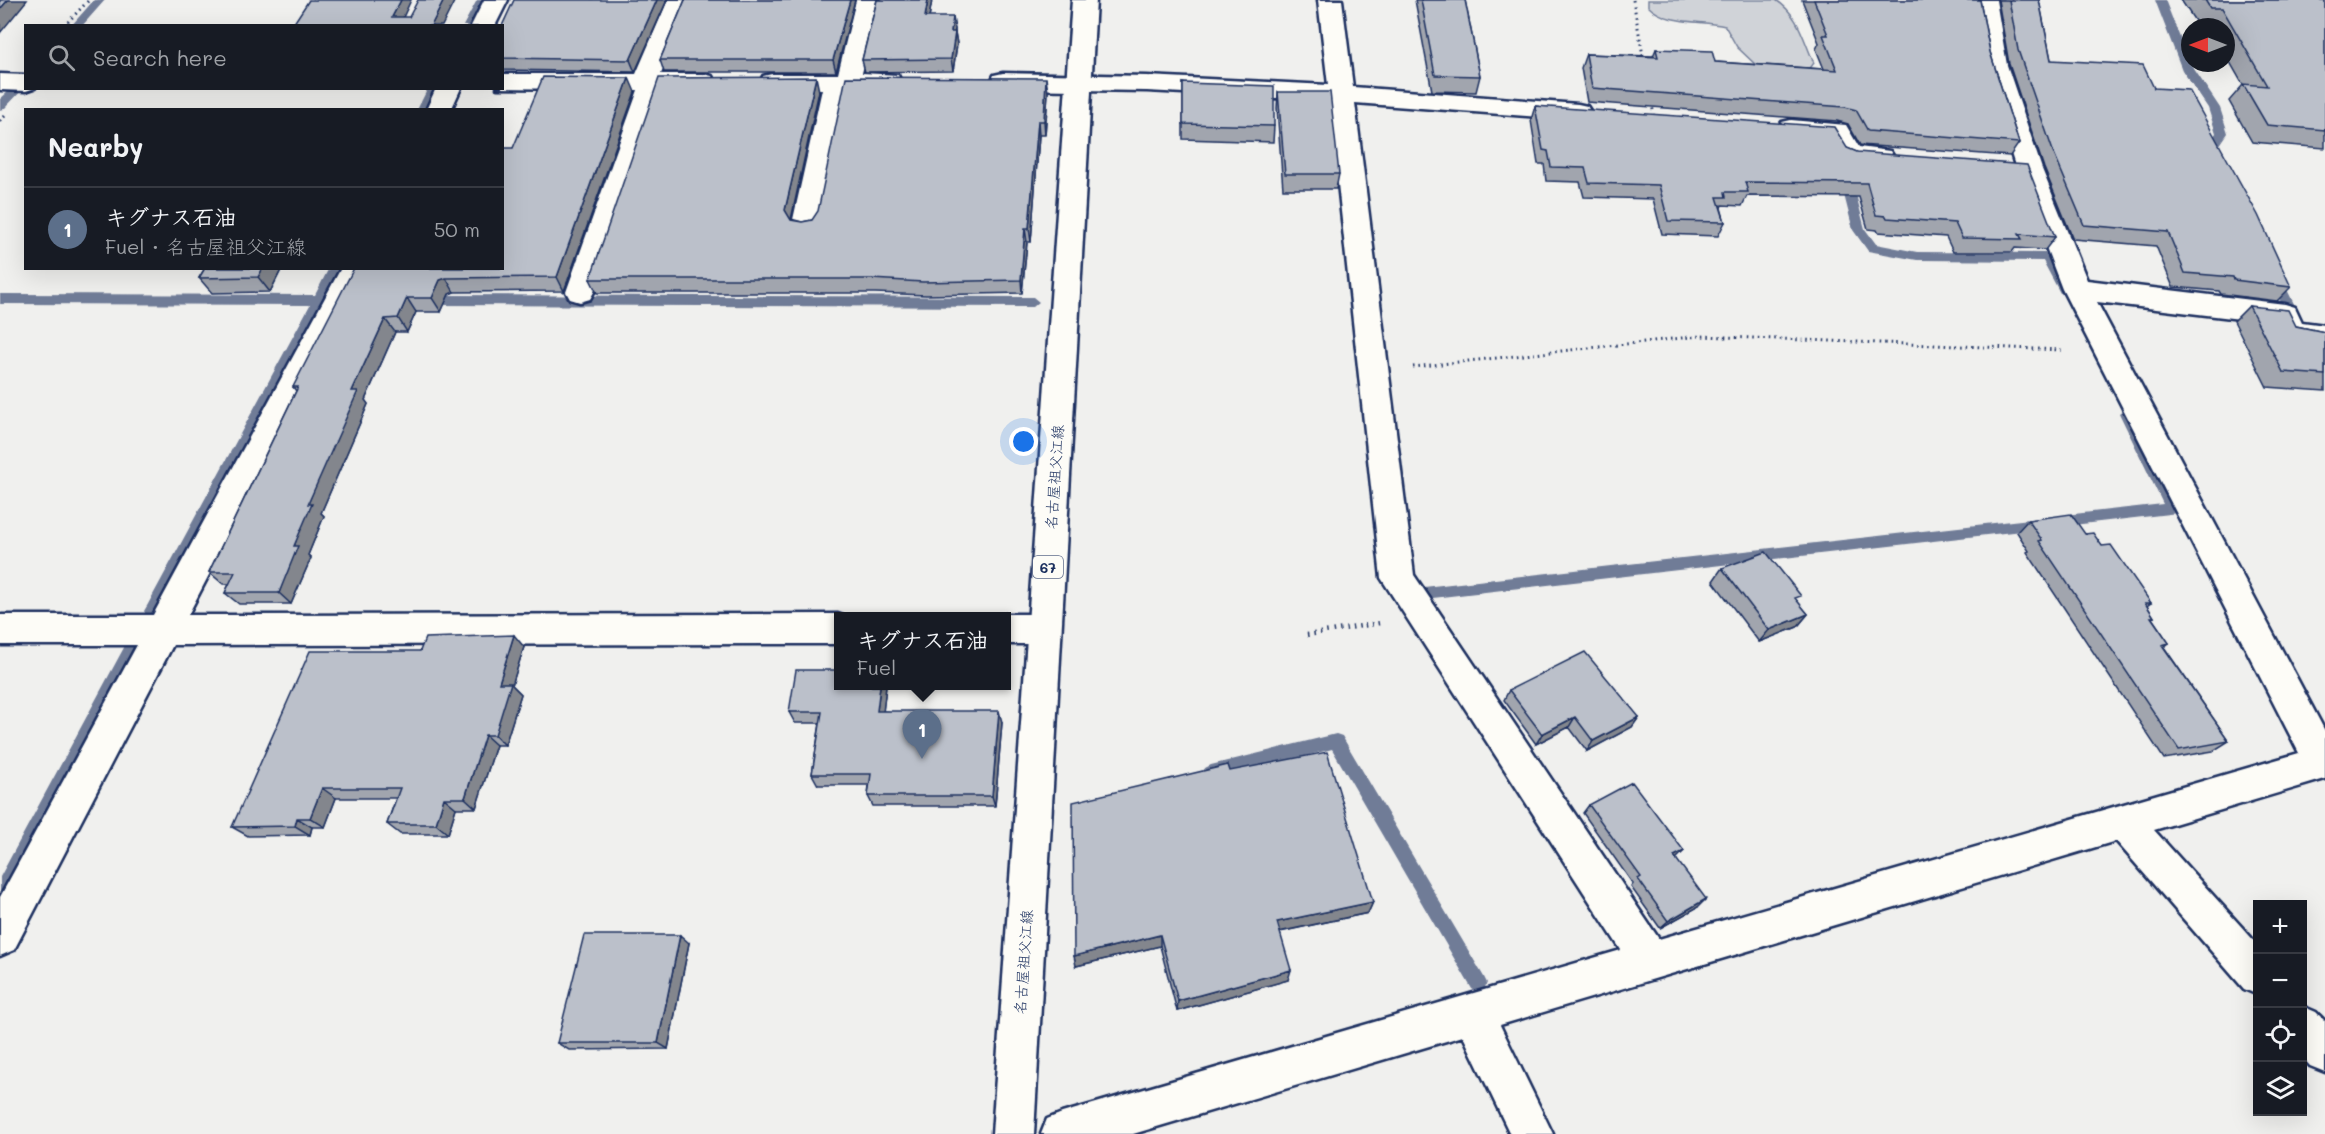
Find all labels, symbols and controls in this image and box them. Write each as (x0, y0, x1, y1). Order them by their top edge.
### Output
north arrow (2181, 18, 2235, 72)
search box (24, 24, 504, 90)
icon: search (45, 41, 78, 74)
text: Search here (93, 43, 227, 72)
text: Nearby (48, 130, 143, 164)
text: キグナス石油 (105, 202, 237, 231)
text: 1 (63, 216, 72, 242)
text: 50 m (434, 216, 480, 242)
text: Fuel · 名古屋祖父江線 (105, 233, 306, 259)
street label: 名古屋祖父江線 (1040, 424, 1068, 530)
your location (1009, 427, 1038, 456)
road number: 67 (1033, 556, 1063, 578)
popup (834, 612, 1011, 690)
text: キグナス石油 (857, 625, 988, 654)
text: Fuel (857, 654, 896, 680)
pin: 1 (902, 710, 942, 759)
map controls (2253, 900, 2307, 1116)
button: + (2253, 900, 2307, 954)
street label: 名古屋祖父江線 (1009, 909, 1037, 1015)
button: − (2253, 954, 2307, 1008)
button: locate (2253, 1008, 2307, 1062)
button: layers (2253, 1062, 2307, 1116)

